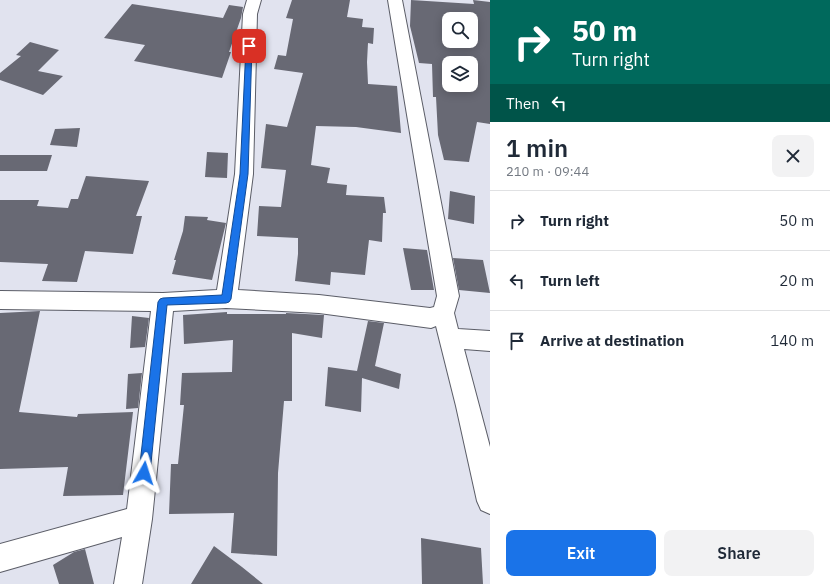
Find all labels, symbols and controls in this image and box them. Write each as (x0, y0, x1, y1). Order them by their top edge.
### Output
map controls (442, 12, 478, 92)
button: search (442, 12, 478, 48)
text: 50 m (572, 12, 637, 49)
icon: right (506, 16, 558, 68)
pin (232, 29, 266, 63)
icon: arrive (238, 35, 260, 57)
text: Turn right (572, 48, 650, 71)
button: layers (442, 56, 478, 92)
icon: left (548, 92, 570, 114)
text: Then (506, 94, 540, 113)
text: 1 min (506, 132, 568, 164)
button: close (772, 135, 814, 177)
text: 210 m · 09:44 (506, 163, 589, 180)
icon: right (506, 210, 528, 232)
text: Turn right (540, 211, 609, 230)
text: 50 m (779, 211, 814, 230)
icon: left (506, 270, 528, 292)
text: Turn left (540, 271, 600, 290)
text: 20 m (779, 271, 814, 290)
icon: arrive (506, 330, 528, 352)
text: Arrive at destination (540, 331, 684, 350)
text: 140 m (770, 331, 814, 350)
position arrow (123, 452, 165, 494)
button: Exit (506, 530, 656, 576)
button: Share (664, 530, 814, 576)

